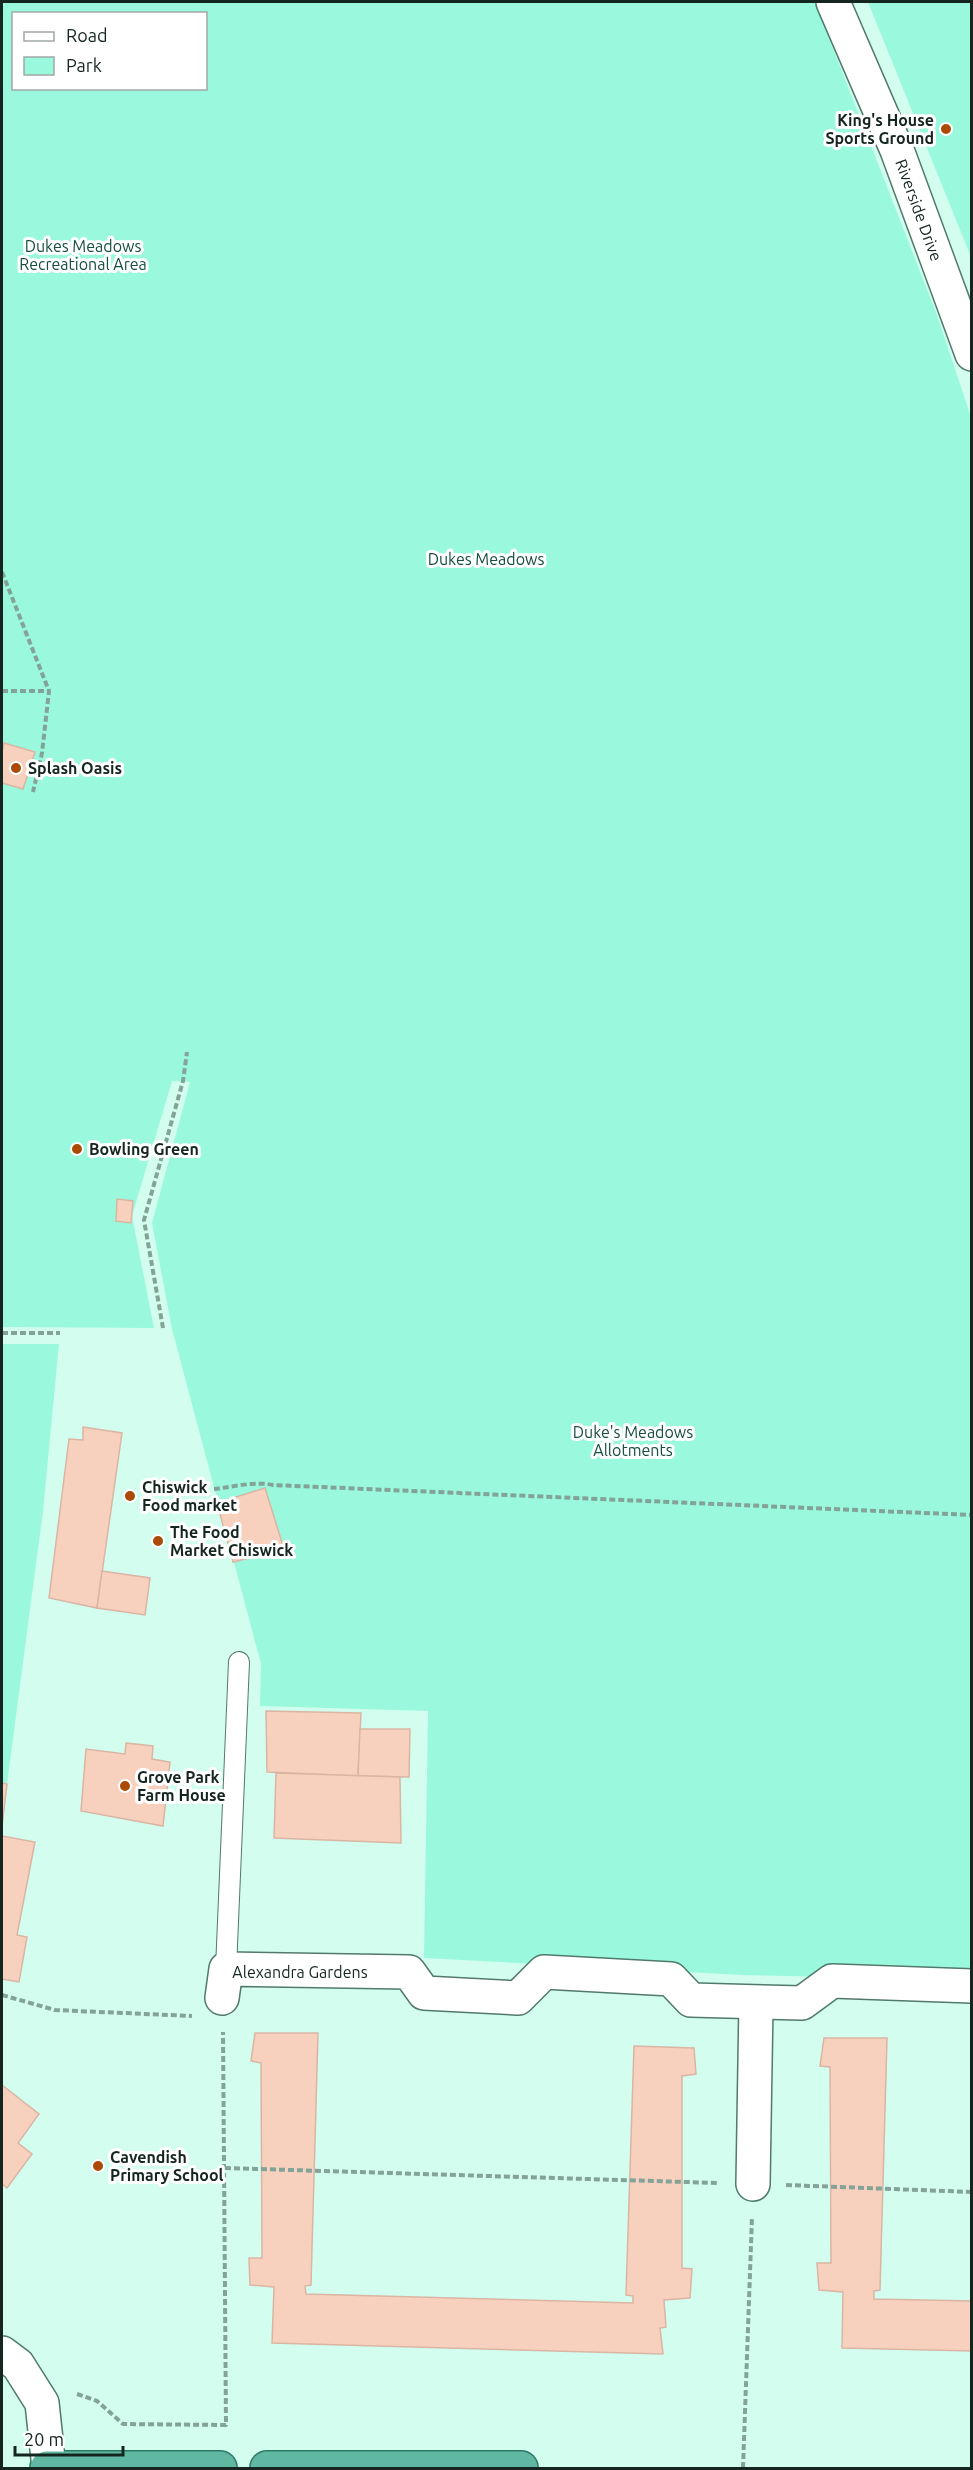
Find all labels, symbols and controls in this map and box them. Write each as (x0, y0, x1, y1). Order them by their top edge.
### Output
legend (12, 12, 207, 90)
text: Road (66, 25, 108, 45)
text: Park (66, 55, 102, 75)
place label: King's House Sports Ground (825, 111, 934, 147)
marker: King's House Sports Ground (939, 122, 953, 136)
street label: Riverside Drive (892, 157, 946, 263)
park label: Dukes Meadows Recreational Area (19, 237, 147, 273)
park label: Dukes Meadows (428, 550, 544, 568)
place label: Splash Oasis (28, 759, 122, 777)
marker: Splash Oasis (9, 761, 23, 775)
place label: Bowling Green (89, 1140, 199, 1158)
marker: Bowling Green (70, 1142, 84, 1156)
park label: Duke's Meadows Allotments (573, 1423, 693, 1459)
place label: Chiswick Food market (142, 1478, 237, 1514)
marker: Chiswick Food market (123, 1489, 137, 1503)
place label: The Food Market Chiswick (170, 1523, 293, 1559)
marker: The Food Market Chiswick (151, 1534, 165, 1548)
place label: Grove Park Farm House (137, 1768, 226, 1804)
marker: Grove Park Farm House (118, 1779, 132, 1793)
street label: Alexandra Gardens (232, 1963, 368, 1981)
place label: Cavendish Primary School (110, 2148, 224, 2184)
marker: Cavendish Primary School (91, 2159, 105, 2173)
scale bar (15, 2419, 123, 2457)
text: 20 m (24, 2429, 64, 2449)

